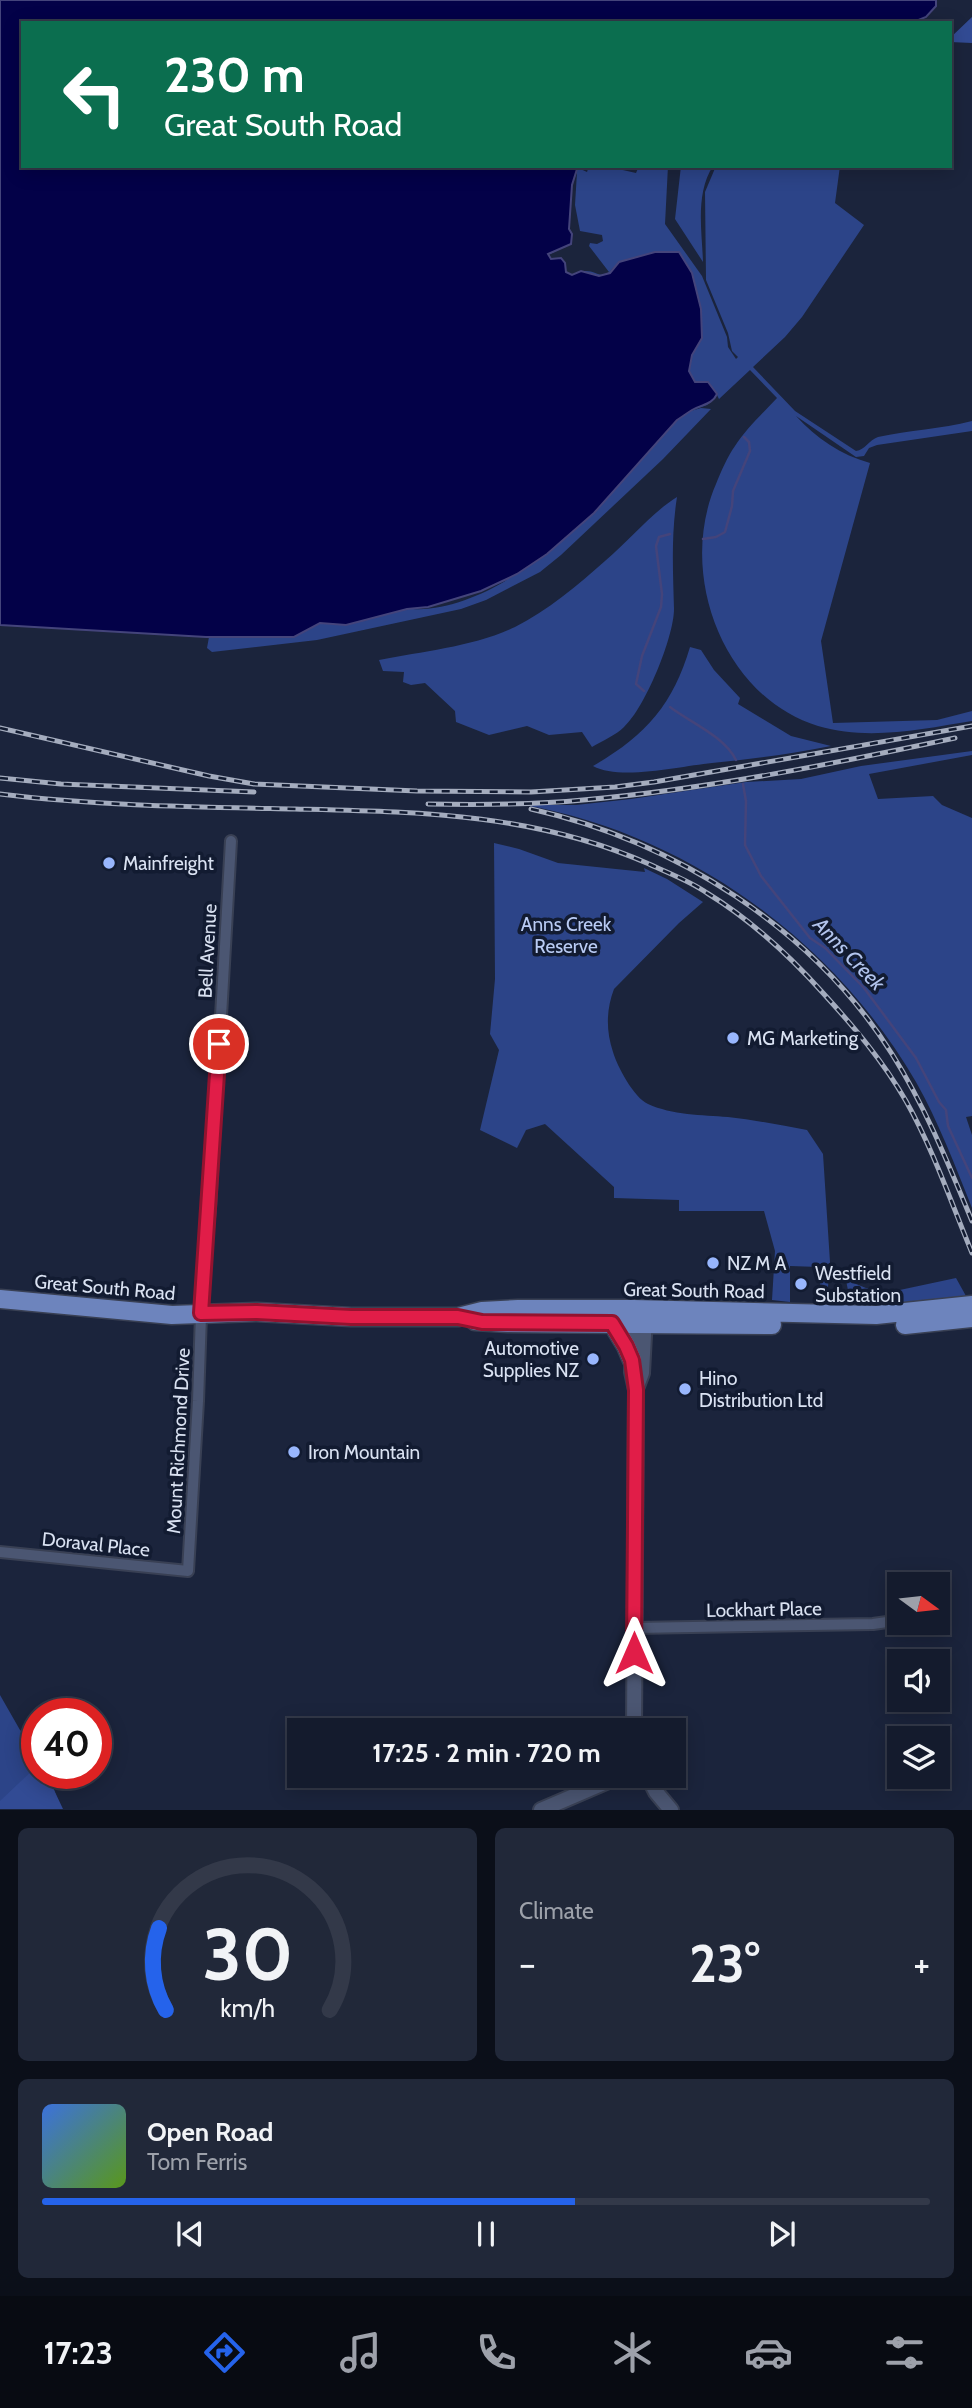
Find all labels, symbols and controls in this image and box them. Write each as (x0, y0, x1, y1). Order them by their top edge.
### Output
text: 230 m (164, 45, 305, 104)
icon: left (49, 49, 140, 140)
text: Great South Road (164, 105, 402, 144)
place label: Mainfreight (123, 852, 214, 875)
marker: Mainfreight (101, 855, 117, 871)
street label: Bell Avenue (194, 903, 221, 999)
water label: Anns Creek (808, 911, 891, 996)
park label: Anns Creek Reserve (521, 913, 612, 958)
pin (189, 1014, 249, 1074)
icon: arrive (200, 1025, 238, 1063)
place label: MG Marketing (747, 1027, 859, 1050)
marker: MG Marketing (725, 1030, 741, 1046)
place label: NZ M A (727, 1252, 787, 1275)
marker: NZ M A (705, 1255, 721, 1271)
place label: Westfield Substation (815, 1262, 901, 1307)
street label: Great South Road (34, 1270, 176, 1305)
marker: Westfield Substation (793, 1276, 809, 1292)
street label: Great South Road (623, 1278, 765, 1303)
place label: Automotive Supplies NZ (483, 1337, 580, 1382)
street label: Mount Richmond Drive (162, 1347, 195, 1535)
marker: Automotive Supplies NZ (585, 1351, 601, 1367)
place label: Hino Distribution Ltd (699, 1367, 823, 1412)
marker: Hino Distribution Ltd (677, 1381, 693, 1397)
place label: Iron Mountain (308, 1441, 420, 1464)
marker: Iron Mountain (286, 1444, 302, 1460)
street label: Doraval Place (41, 1527, 151, 1562)
north arrow (887, 1572, 950, 1634)
map controls (887, 1572, 950, 1789)
street label: Lockhart Place (706, 1597, 822, 1622)
position arrow (597, 1616, 671, 1690)
button: sound (887, 1649, 950, 1712)
speed limit sign: 40 (21, 1698, 112, 1789)
button: layers (887, 1726, 950, 1789)
text: 17:25 · 2 min · 720 m (372, 1737, 601, 1769)
text: Climate (519, 1897, 594, 1925)
text: 30 (202, 1911, 293, 1999)
text: 23° (689, 1932, 760, 1995)
text: − (519, 1940, 536, 1987)
text: + (913, 1940, 930, 1987)
text: km/h (220, 1993, 275, 2023)
text: Open Road (147, 2116, 273, 2148)
text: Tom Ferris (147, 2148, 247, 2176)
icon: previous (171, 2215, 209, 2253)
icon: pause (467, 2215, 505, 2253)
icon: next (763, 2215, 801, 2253)
icon: directions (200, 2328, 249, 2377)
icon: music (336, 2328, 385, 2377)
icon: phone (472, 2328, 521, 2377)
icon: climate (608, 2328, 657, 2377)
icon: car (744, 2328, 793, 2377)
icon: filters (880, 2328, 929, 2377)
text: 17:23 (43, 2333, 113, 2372)

